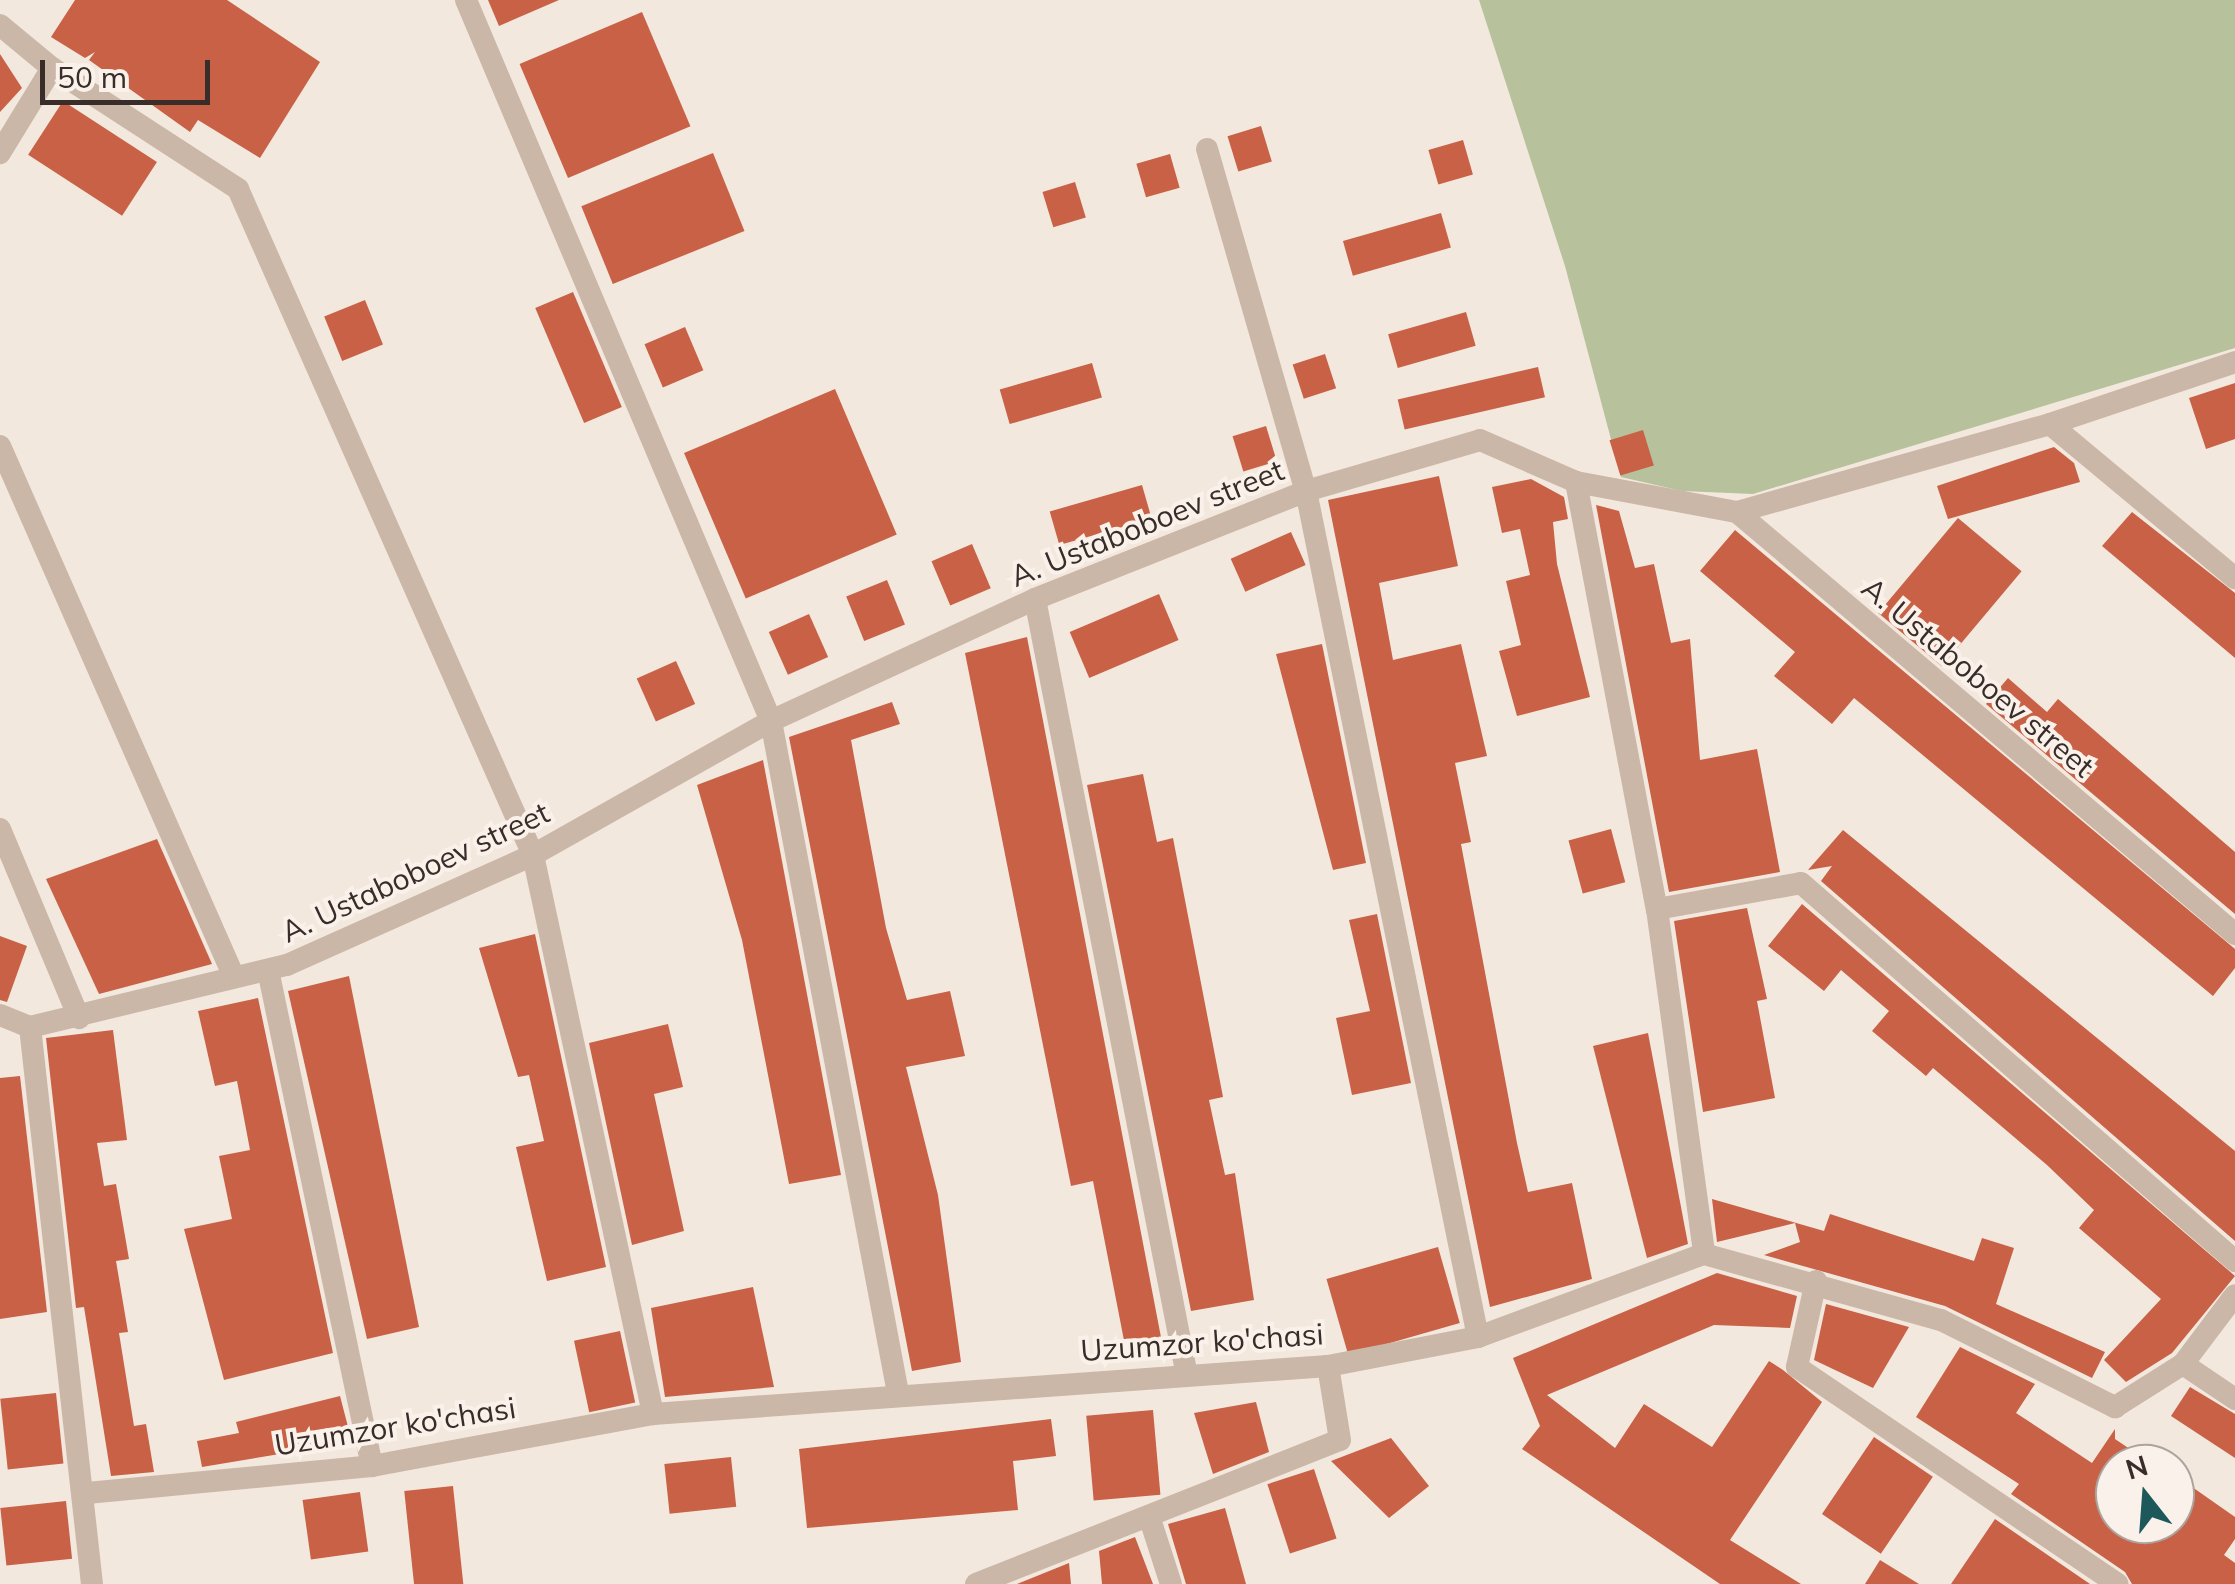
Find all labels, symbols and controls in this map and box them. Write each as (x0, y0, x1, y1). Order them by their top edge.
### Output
scale bar (45, 40, 215, 102)
text: 50 m (57, 58, 127, 96)
street label: A. Ustaboboev street (1005, 452, 1289, 594)
street label: A. Ustaboboev street (1855, 569, 2101, 785)
street label: A. Ustaboboev street (275, 794, 555, 950)
street label: Uzumzor ko'chasi (1079, 1316, 1325, 1368)
street label: Uzumzor ko'chasi (272, 1389, 518, 1463)
north arrow (2095, 1444, 2195, 1544)
text: N (2121, 1447, 2152, 1487)

